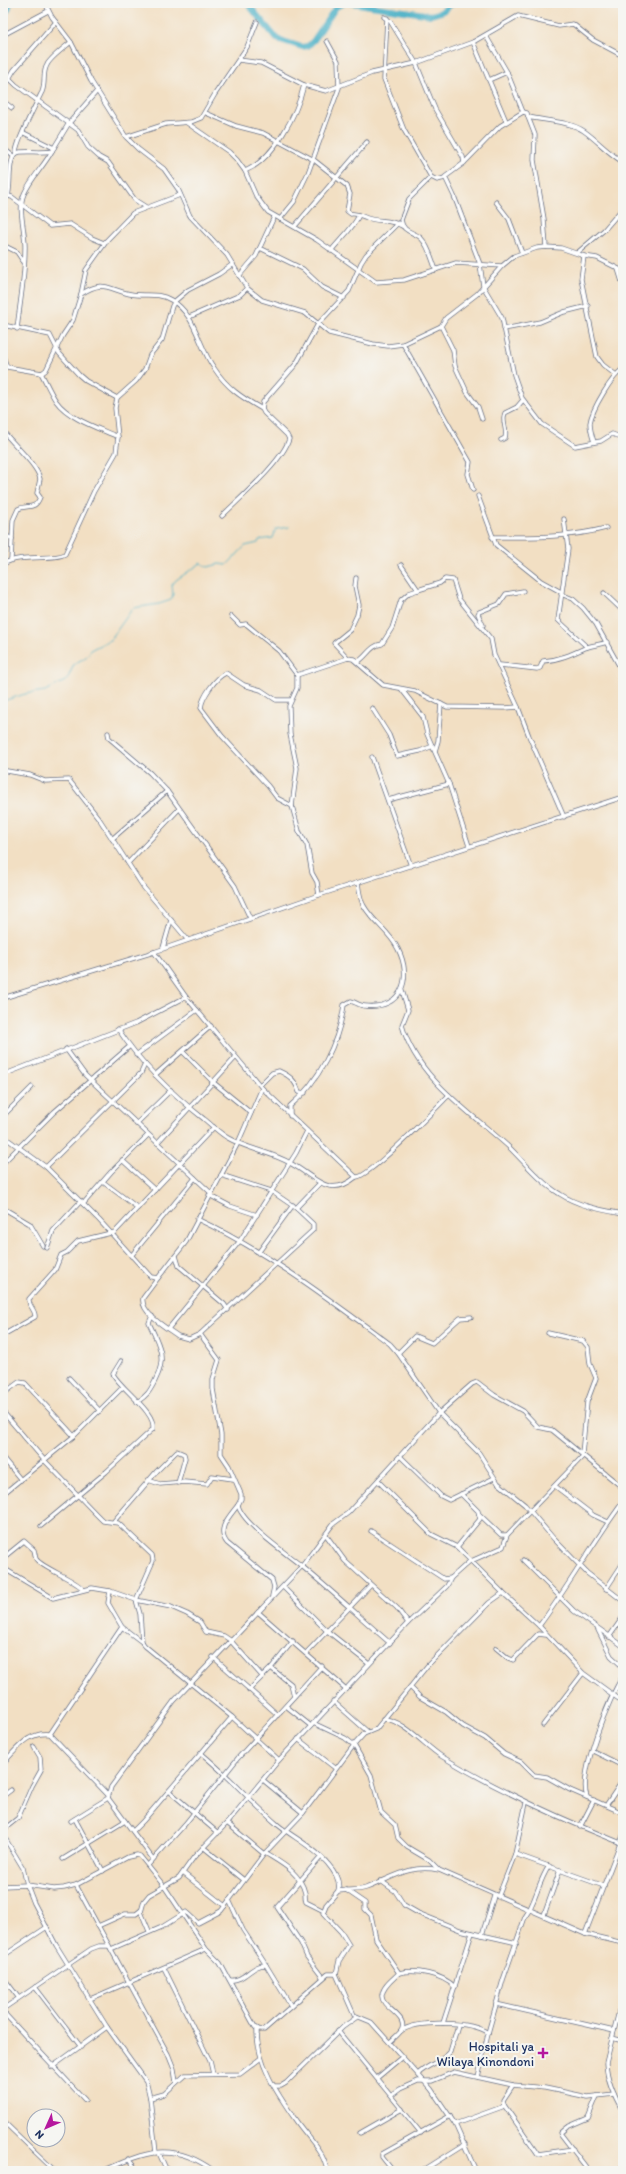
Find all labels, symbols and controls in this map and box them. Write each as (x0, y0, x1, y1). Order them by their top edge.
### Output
place label: Hospitali ya Wilaya Kinondoni (436, 2039, 535, 2069)
marker: Hospitali ya Wilaya Kinondoni (537, 2047, 549, 2059)
north arrow (26, 2108, 66, 2148)
text: N (32, 2127, 47, 2142)

